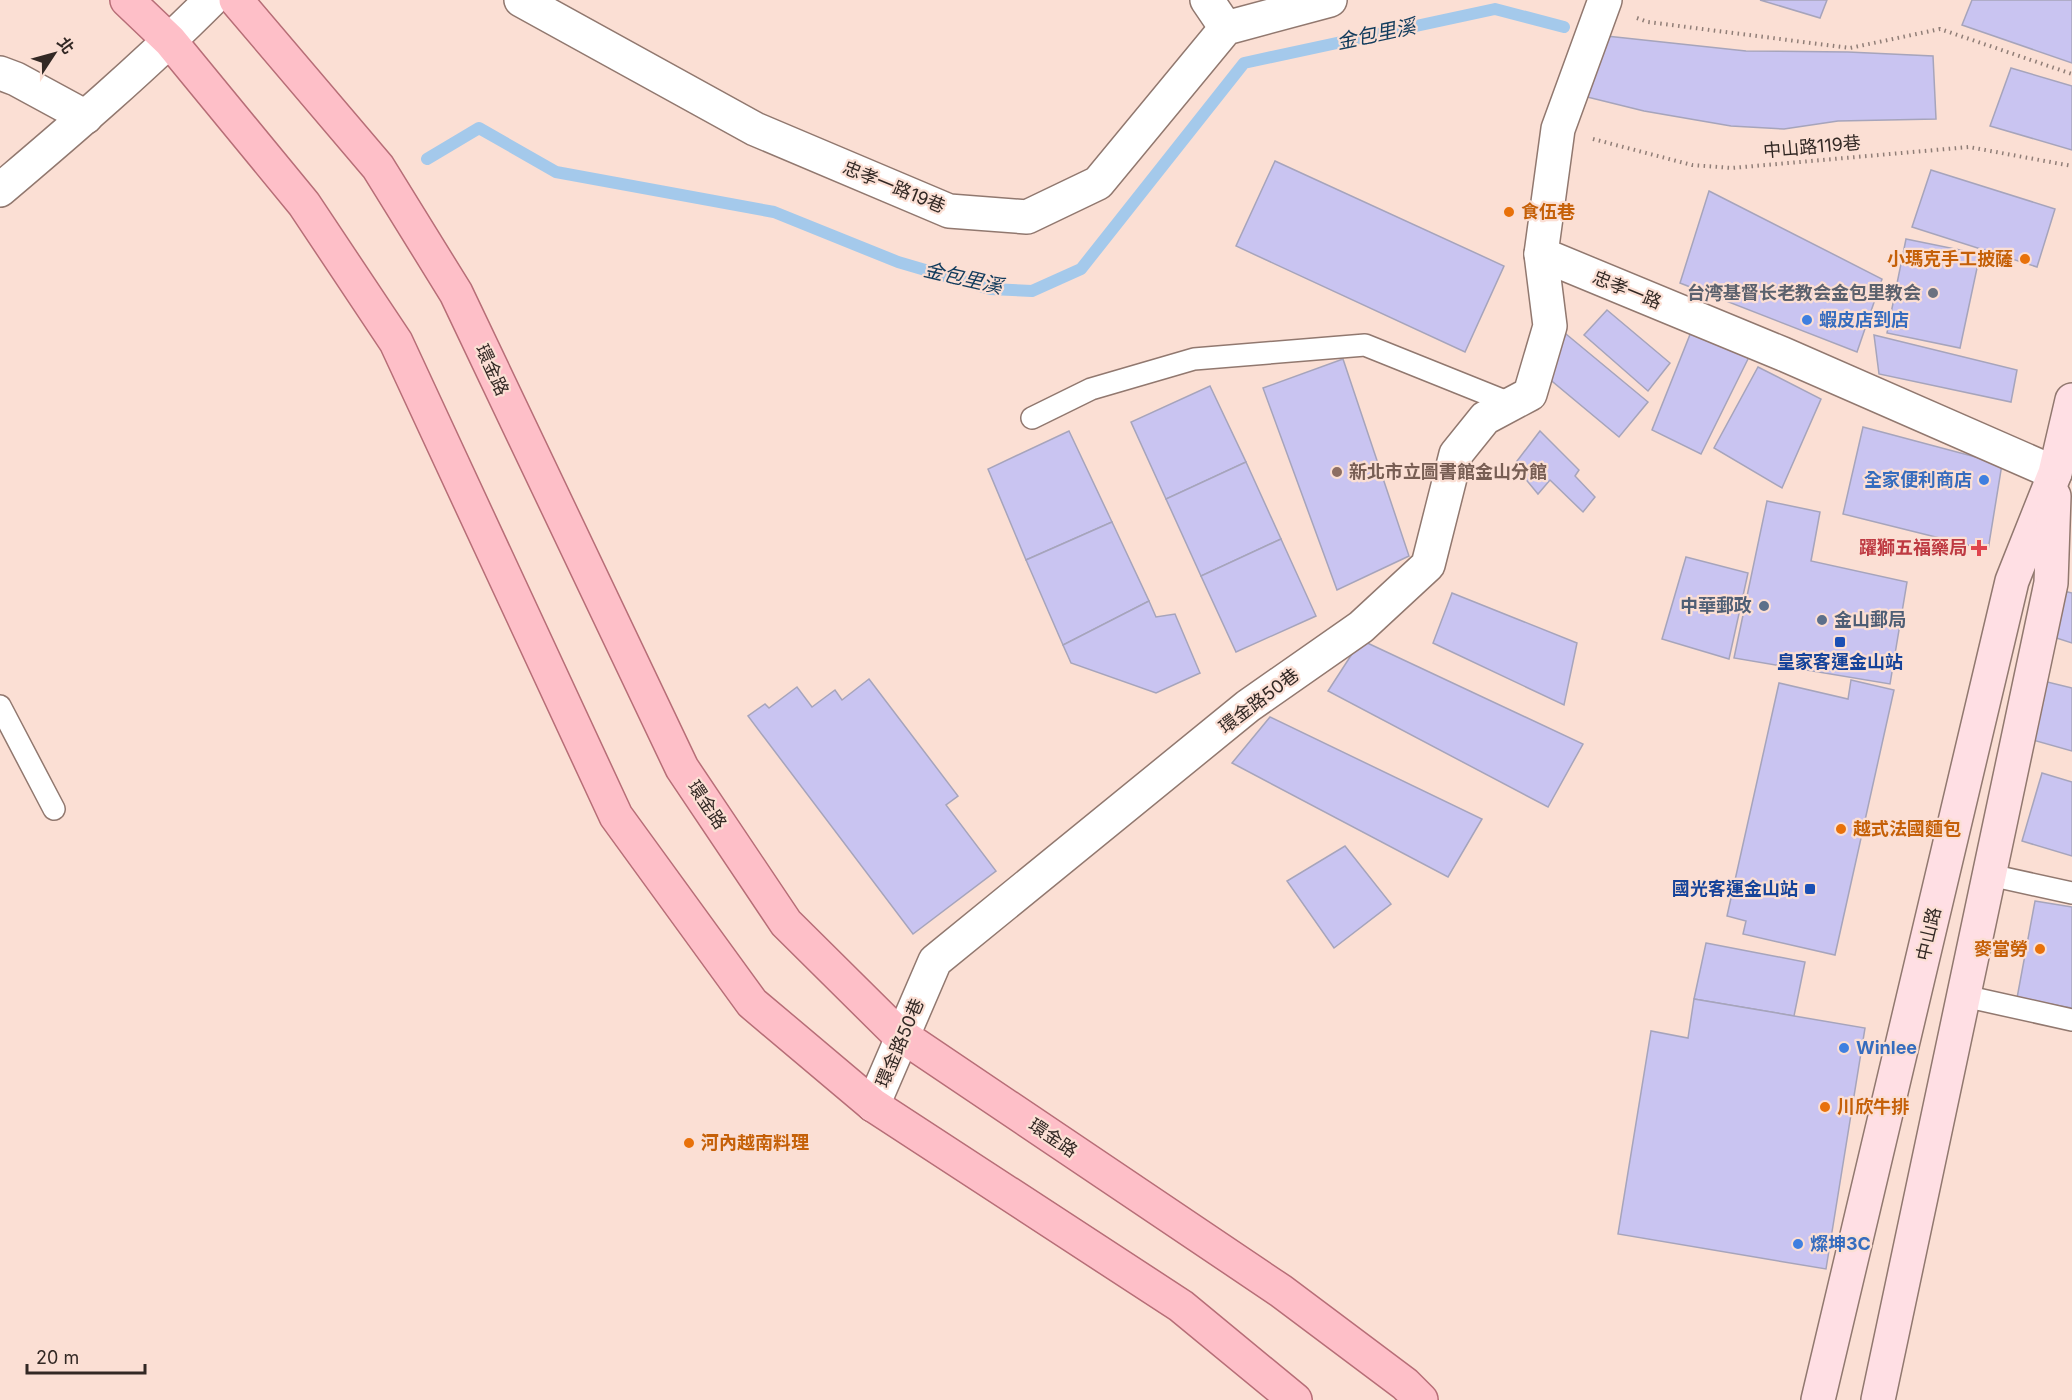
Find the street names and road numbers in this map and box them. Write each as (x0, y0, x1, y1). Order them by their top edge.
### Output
street label: 中山路119巷 (1762, 132, 1862, 161)
street label: 忠孝一路19巷 (840, 156, 948, 217)
street label: 忠孝一路 (1590, 266, 1664, 313)
street label: 環金路 (472, 341, 513, 399)
street label: 環金路50巷 (1215, 664, 1303, 737)
street label: 環金路 (684, 776, 731, 833)
street label: 中山路 (1912, 905, 1945, 963)
street label: 環金路50巷 (871, 995, 928, 1090)
street label: 環金路 (1025, 1114, 1082, 1161)

